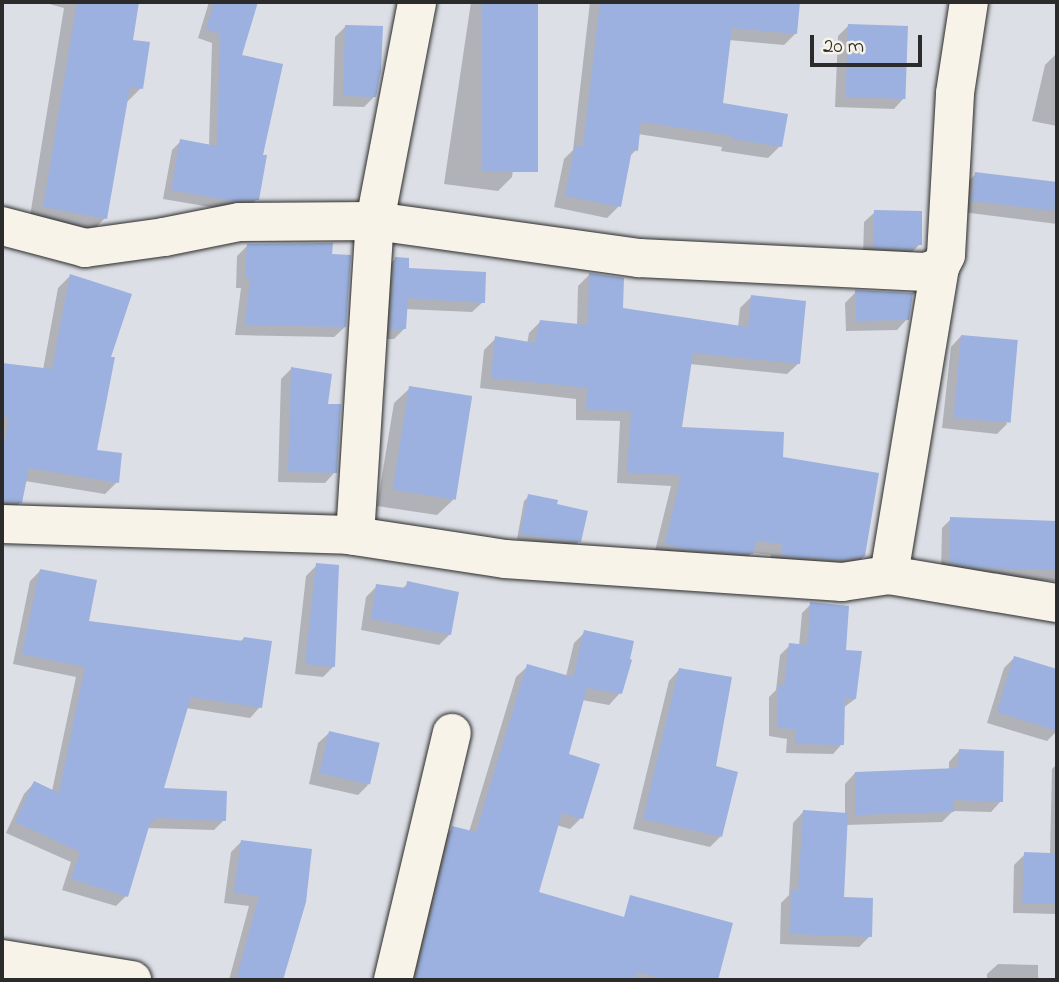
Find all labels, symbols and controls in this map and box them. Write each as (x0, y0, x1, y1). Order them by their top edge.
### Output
scale bar (814, 21, 926, 65)
text: 20 m (823, 32, 864, 62)

